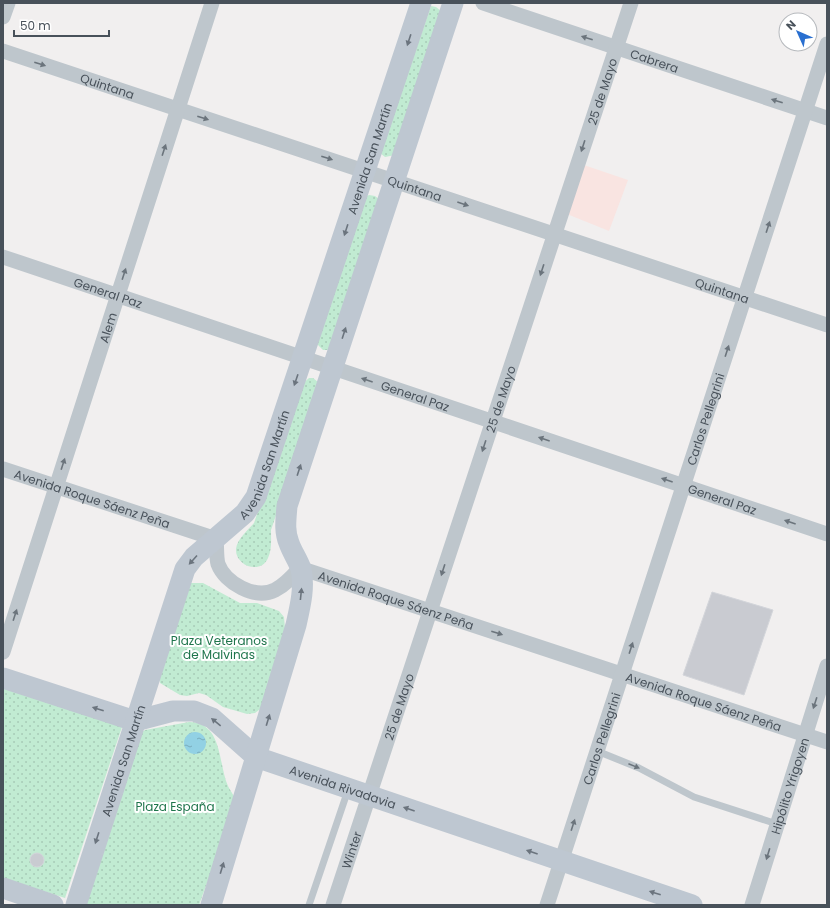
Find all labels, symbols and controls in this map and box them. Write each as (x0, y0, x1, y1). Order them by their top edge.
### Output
scale bar (14, 12, 109, 38)
north arrow (778, 12, 818, 52)
text: N (782, 16, 800, 34)
text: 50 m (20, 17, 51, 34)
one-way arrow (406, 34, 412, 46)
one-way arrow (581, 35, 593, 41)
street label: Cabrera (628, 44, 681, 76)
street label: 25 de Mayo (583, 55, 621, 127)
one-way arrow (34, 61, 46, 67)
street label: Quintana (78, 69, 137, 103)
one-way arrow (770, 98, 782, 104)
street label: Avenida San Martín (343, 100, 396, 216)
one-way arrow (198, 115, 210, 121)
one-way arrow (580, 141, 586, 153)
one-way arrow (161, 144, 167, 156)
one-way arrow (321, 156, 333, 162)
street label: Quintana (386, 171, 444, 205)
one-way arrow (458, 201, 470, 207)
one-way arrow (765, 221, 771, 233)
one-way arrow (343, 224, 349, 236)
one-way arrow (539, 264, 545, 276)
one-way arrow (121, 267, 127, 279)
street label: General Paz (72, 273, 145, 312)
street label: Quintana (693, 273, 752, 307)
street label: Alem (95, 310, 120, 345)
one-way arrow (341, 326, 347, 338)
one-way arrow (725, 345, 731, 357)
street label: 25 de Mayo (481, 363, 519, 435)
street label: Carlos Pellegrini (682, 371, 728, 467)
one-way arrow (293, 374, 299, 386)
one-way arrow (361, 376, 373, 382)
street label: General Paz (379, 376, 452, 415)
street label: Avenida San Martín (235, 408, 293, 523)
one-way arrow (537, 436, 549, 442)
one-way arrow (481, 441, 487, 453)
one-way arrow (60, 458, 66, 470)
one-way arrow (296, 463, 302, 475)
street label: Avenida Roque Sáenz Peña (12, 465, 172, 532)
one-way arrow (660, 477, 672, 483)
street label: General Paz (686, 479, 759, 518)
one-way arrow (784, 518, 796, 524)
one-way arrow (188, 555, 197, 565)
one-way arrow (440, 564, 446, 576)
street label: Avenida Roque Sáenz Peña (316, 566, 476, 633)
one-way arrow (298, 588, 305, 600)
one-way arrow (12, 608, 18, 620)
one-way arrow (491, 630, 503, 636)
park label: Plaza Veteranos de Malvinas (171, 632, 267, 663)
one-way arrow (628, 641, 634, 653)
street label: Avenida Roque Sáenz Peña (624, 668, 784, 735)
street label: 25 de Mayo (380, 671, 418, 742)
street label: Carlos Pellegrini (578, 690, 624, 787)
one-way arrow (812, 697, 818, 709)
street label: Avenida San Martín (97, 702, 149, 818)
one-way arrow (91, 705, 103, 711)
one-way arrow (265, 713, 271, 725)
one-way arrow (211, 718, 222, 726)
street label: Hipólito Yrigoyen (766, 735, 813, 836)
street label: Avenida Rivadavia (287, 761, 398, 812)
one-way arrow (628, 763, 640, 769)
park label: Plaza España (135, 798, 215, 815)
one-way arrow (403, 806, 415, 812)
one-way arrow (571, 818, 577, 830)
street label: Winter (337, 828, 365, 871)
one-way arrow (94, 832, 100, 844)
one-way arrow (526, 848, 538, 854)
one-way arrow (765, 848, 771, 860)
one-way arrow (219, 861, 225, 873)
one-way arrow (649, 890, 661, 896)

